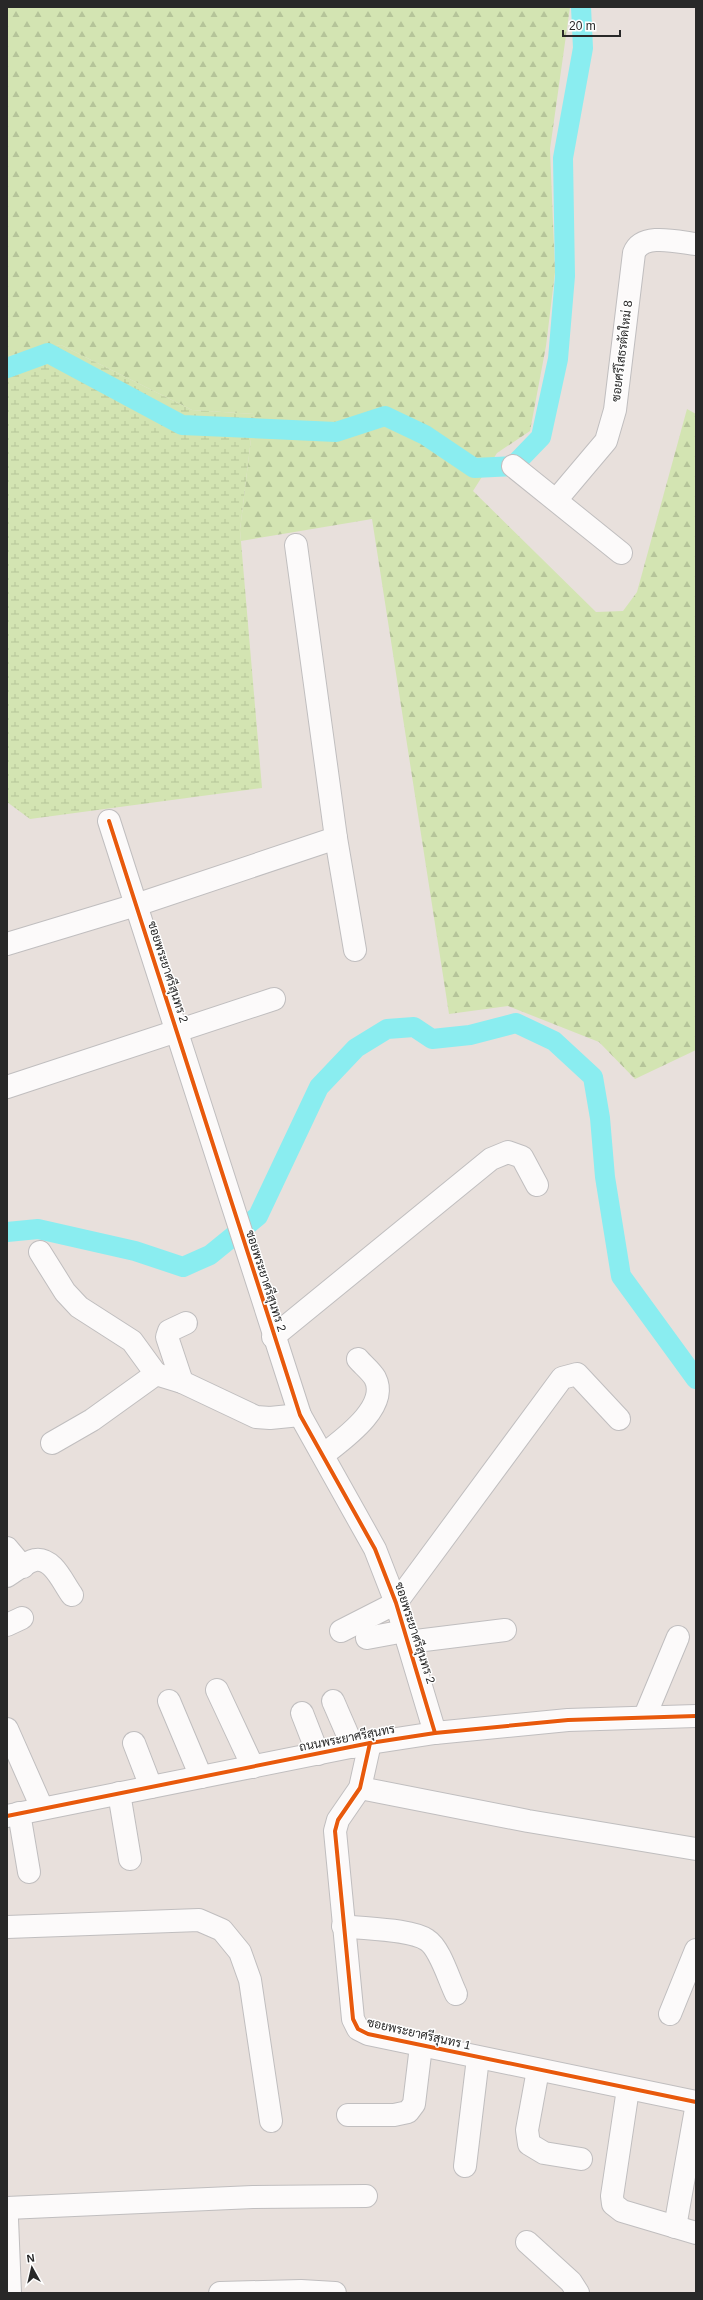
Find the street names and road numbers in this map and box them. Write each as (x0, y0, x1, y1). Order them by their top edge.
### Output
street label: ซอยศรีโสธรตัดใหม่ 8 (608, 299, 635, 403)
street label: ซอยพระยาศรีสุนทร 2 (143, 919, 192, 1026)
street label: ซอยพระยาศรีสุนทร 2 (241, 1228, 290, 1335)
street label: ซอยพระยาศรีสุนทร 2 (390, 1580, 439, 1687)
street label: ถนนพระยาศรีสุนทร (298, 1721, 397, 1756)
street label: ซอยพระยาศรีสุนทร 1 (365, 2014, 473, 2055)

